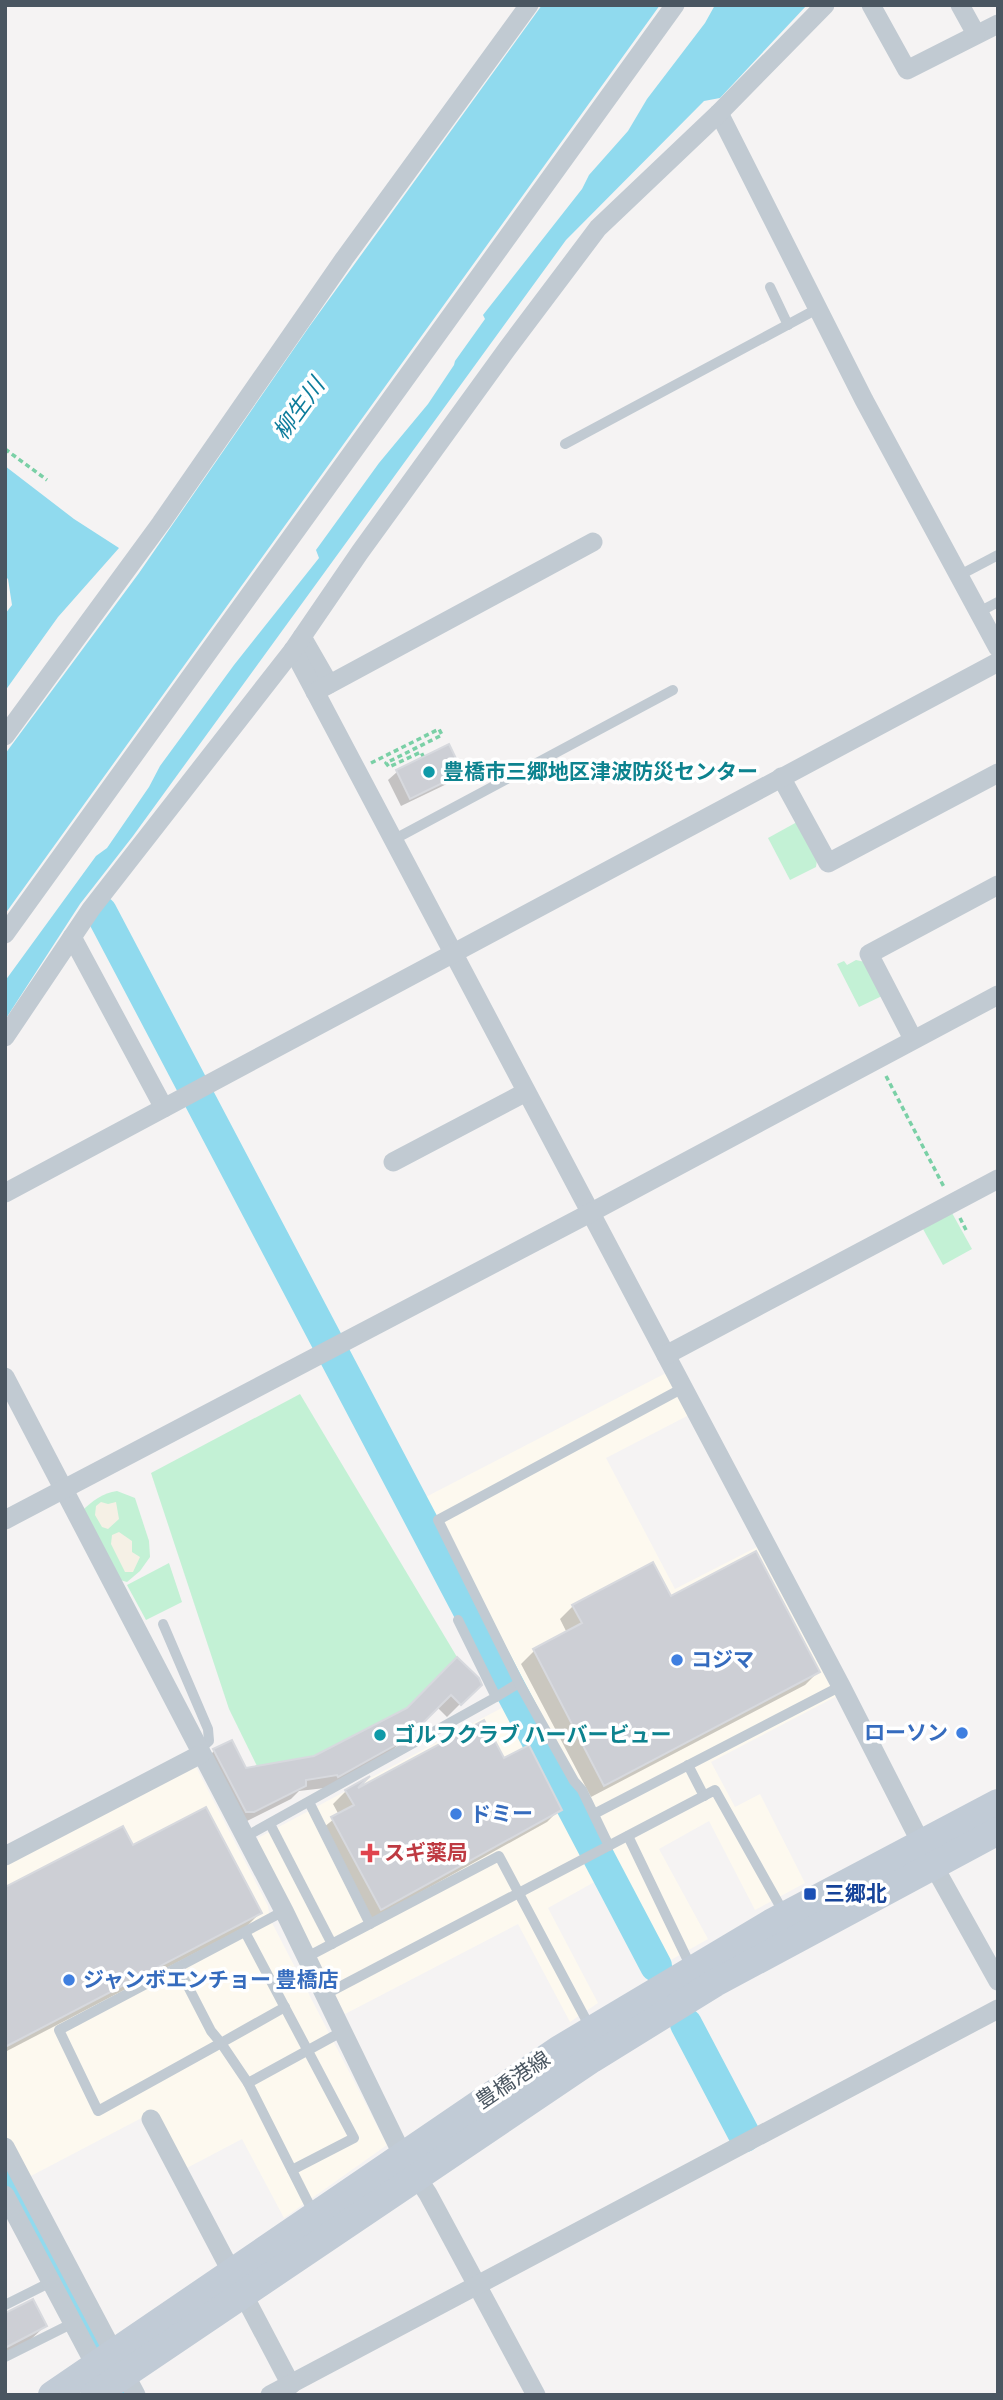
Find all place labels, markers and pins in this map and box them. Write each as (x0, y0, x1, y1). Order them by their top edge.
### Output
place label: 豊橋市三郷地区津波防災センター (443, 759, 758, 785)
marker: 豊橋市三郷地区津波防災センター (421, 764, 437, 780)
place label: コジマ (691, 1647, 754, 1673)
marker: コジマ (669, 1652, 685, 1668)
place label: ローソン (864, 1720, 948, 1746)
place label: ゴルフクラブ ハーバービュー (394, 1722, 671, 1748)
marker: ローソン (954, 1725, 970, 1741)
marker: ゴルフクラブ ハーバービュー (372, 1727, 388, 1743)
place label: ドミー (470, 1801, 533, 1827)
marker: ドミー (448, 1806, 464, 1822)
place label: スギ薬局 (384, 1840, 468, 1866)
marker: スギ薬局 (362, 1845, 378, 1861)
place label: 三郷北 (824, 1881, 887, 1907)
marker: 三郷北 (802, 1886, 818, 1902)
place label: ジャンボエンチョー 豊橋店 (83, 1967, 339, 1993)
marker: ジャンボエンチョー 豊橋店 (61, 1972, 77, 1988)

